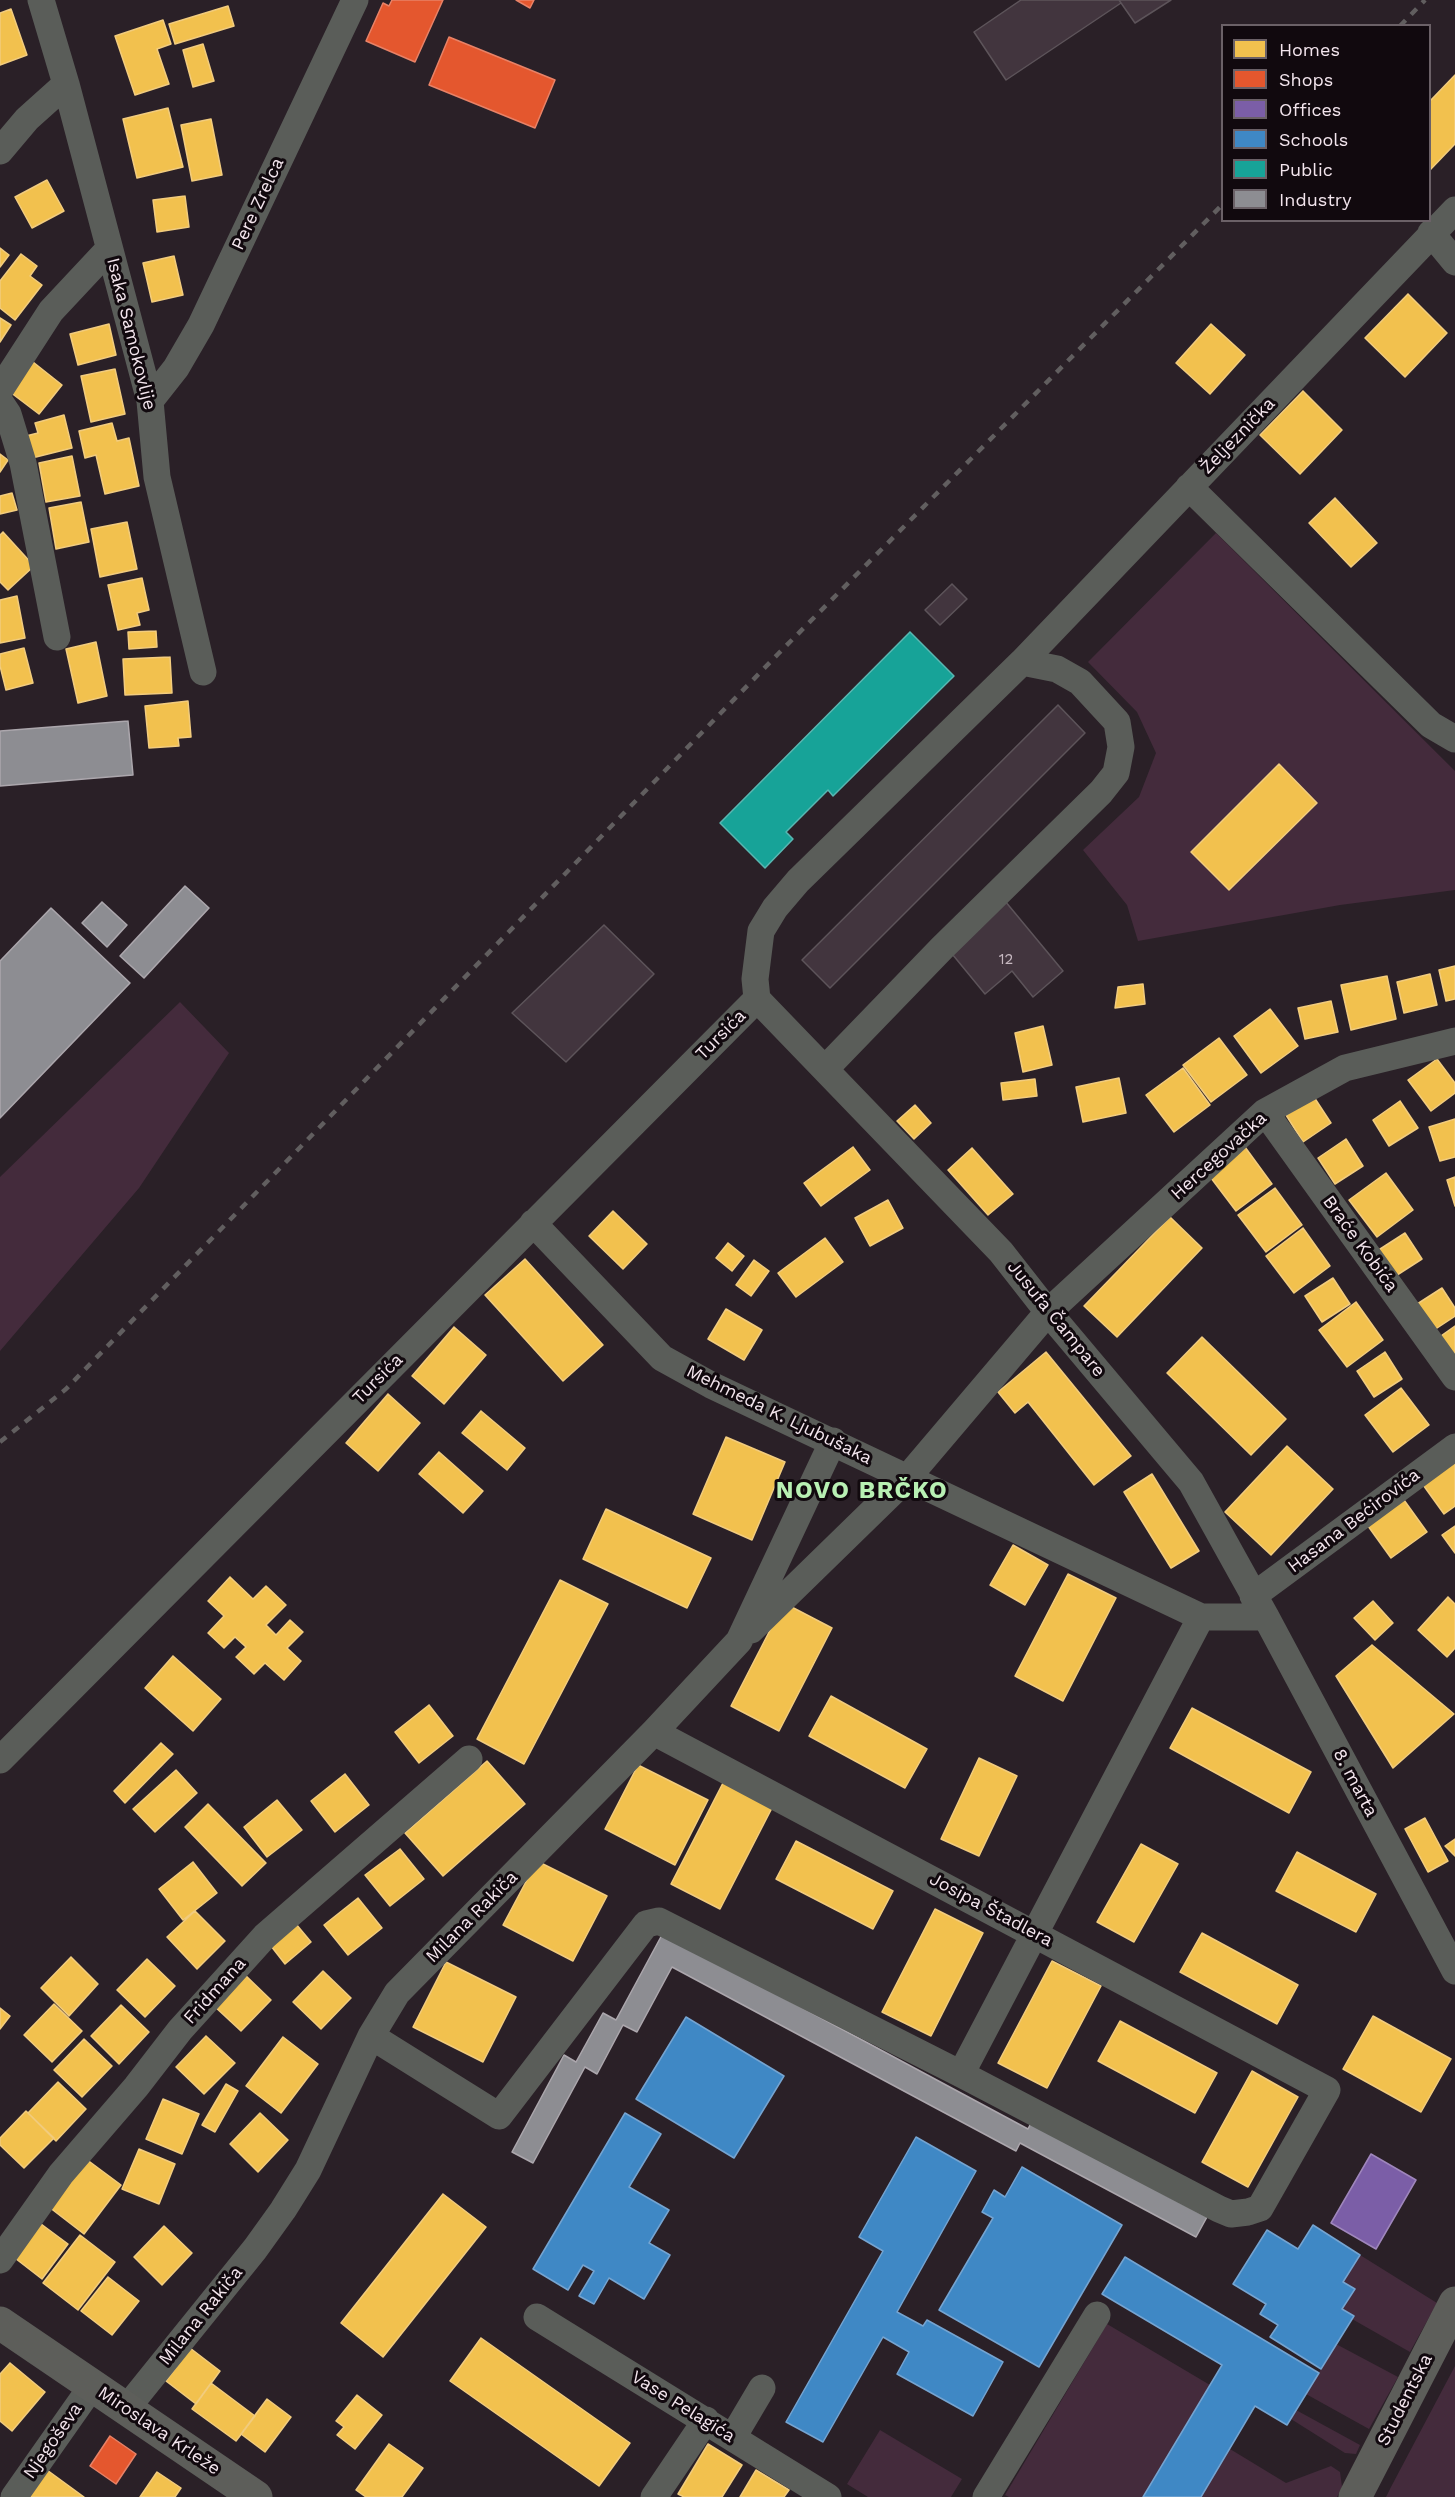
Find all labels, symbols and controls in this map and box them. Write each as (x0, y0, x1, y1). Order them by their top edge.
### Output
legend (1221, 24, 1431, 222)
text: Homes (1279, 39, 1340, 60)
text: Shops (1279, 69, 1333, 90)
text: Offices (1279, 99, 1341, 120)
text: Schools (1279, 129, 1348, 150)
street label: Pere Zrelca (227, 154, 289, 254)
text: Public (1279, 159, 1333, 180)
text: Industry (1279, 189, 1351, 210)
street label: Isaka Samokovlije (102, 256, 160, 412)
street label: Željeznička (1196, 393, 1280, 479)
house number: 12 (999, 951, 1013, 969)
street label: Tursića (691, 1005, 751, 1065)
street label: Hercegovačka (1167, 1108, 1271, 1204)
street label: Braće Kobića (1318, 1192, 1402, 1296)
street label: Jusufa Čampare (1003, 1257, 1109, 1381)
street label: Tursića (348, 1349, 408, 1409)
street label: Mehmeda K. Ljubušaka (683, 1361, 875, 1469)
street label: Hasana Bećirovića (1284, 1464, 1424, 1578)
district label: NOVO BRČKO (776, 1477, 948, 1505)
street label: 8. marta (1328, 1745, 1382, 1821)
street label: Milana Rakiča (422, 1867, 522, 1967)
street label: Josipa Štadlera (926, 1868, 1056, 1952)
street label: Fridmana (179, 1953, 251, 2029)
street label: Milana Rakiča (155, 2262, 247, 2370)
street label: Studentska (1373, 2350, 1437, 2450)
street label: Vase Pelagića (627, 2366, 739, 2448)
street label: Miroslava Krleže (94, 2382, 224, 2480)
street label: Njegoševa (19, 2399, 87, 2483)

